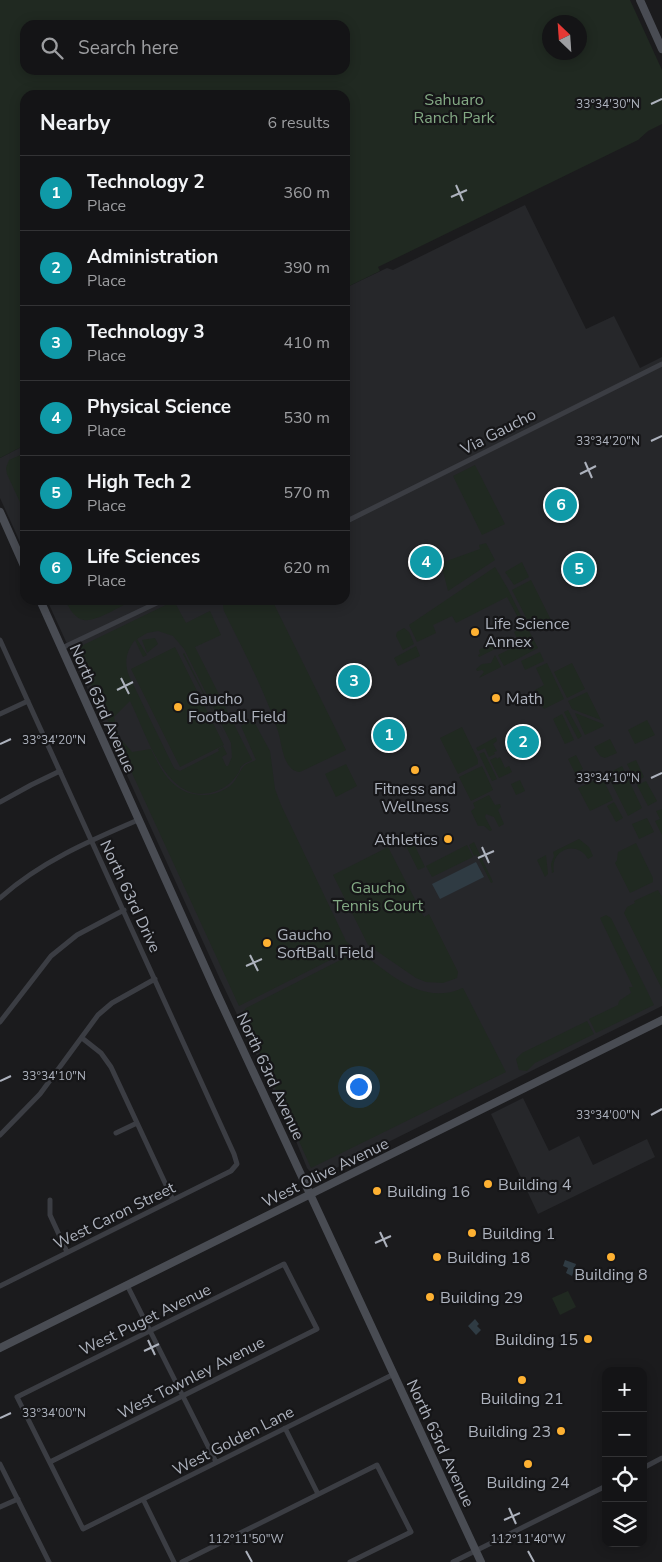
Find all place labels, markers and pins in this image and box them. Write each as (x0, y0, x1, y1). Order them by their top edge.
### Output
pin: 6 (545, 486, 577, 524)
pin: 4 (410, 543, 442, 581)
pin: 5 (563, 550, 595, 588)
place label: Life Science Annex (485, 613, 569, 653)
marker: Life Science Annex (469, 626, 481, 638)
pin: 3 (338, 662, 370, 700)
place label: Gaucho Football Field (188, 688, 286, 728)
place label: Math (506, 688, 543, 710)
marker: Math (490, 692, 502, 704)
marker: Gaucho Football Field (172, 701, 184, 713)
pin: 1 (373, 716, 405, 754)
pin: 2 (507, 723, 539, 761)
marker: Fitness and Wellness (409, 764, 421, 776)
place label: Fitness and Wellness (374, 778, 456, 818)
place label: Athletics (374, 829, 438, 851)
marker: Athletics (442, 833, 454, 845)
place label: Gaucho SoftBall Field (277, 924, 374, 964)
marker: Gaucho SoftBall Field (261, 937, 273, 949)
place label: Building 4 (498, 1174, 572, 1196)
marker: Building 4 (482, 1178, 494, 1190)
place label: Building 16 (387, 1181, 470, 1203)
marker: Building 16 (371, 1185, 383, 1197)
place label: Building 1 (482, 1223, 555, 1245)
marker: Building 1 (466, 1227, 478, 1239)
place label: Building 18 (447, 1247, 530, 1269)
marker: Building 18 (431, 1251, 443, 1263)
marker: Building 8 (605, 1251, 617, 1263)
place label: Building 8 (574, 1264, 648, 1286)
place label: Building 29 (440, 1287, 523, 1309)
marker: Building 29 (424, 1291, 436, 1303)
place label: Building 15 (495, 1329, 578, 1351)
marker: Building 15 (582, 1333, 594, 1345)
marker: Building 21 (516, 1374, 528, 1386)
place label: Building 21 (481, 1388, 563, 1410)
place label: Building 23 (468, 1421, 551, 1443)
marker: Building 23 (555, 1425, 567, 1437)
marker: Building 24 (522, 1458, 534, 1470)
place label: Building 24 (487, 1472, 570, 1494)

